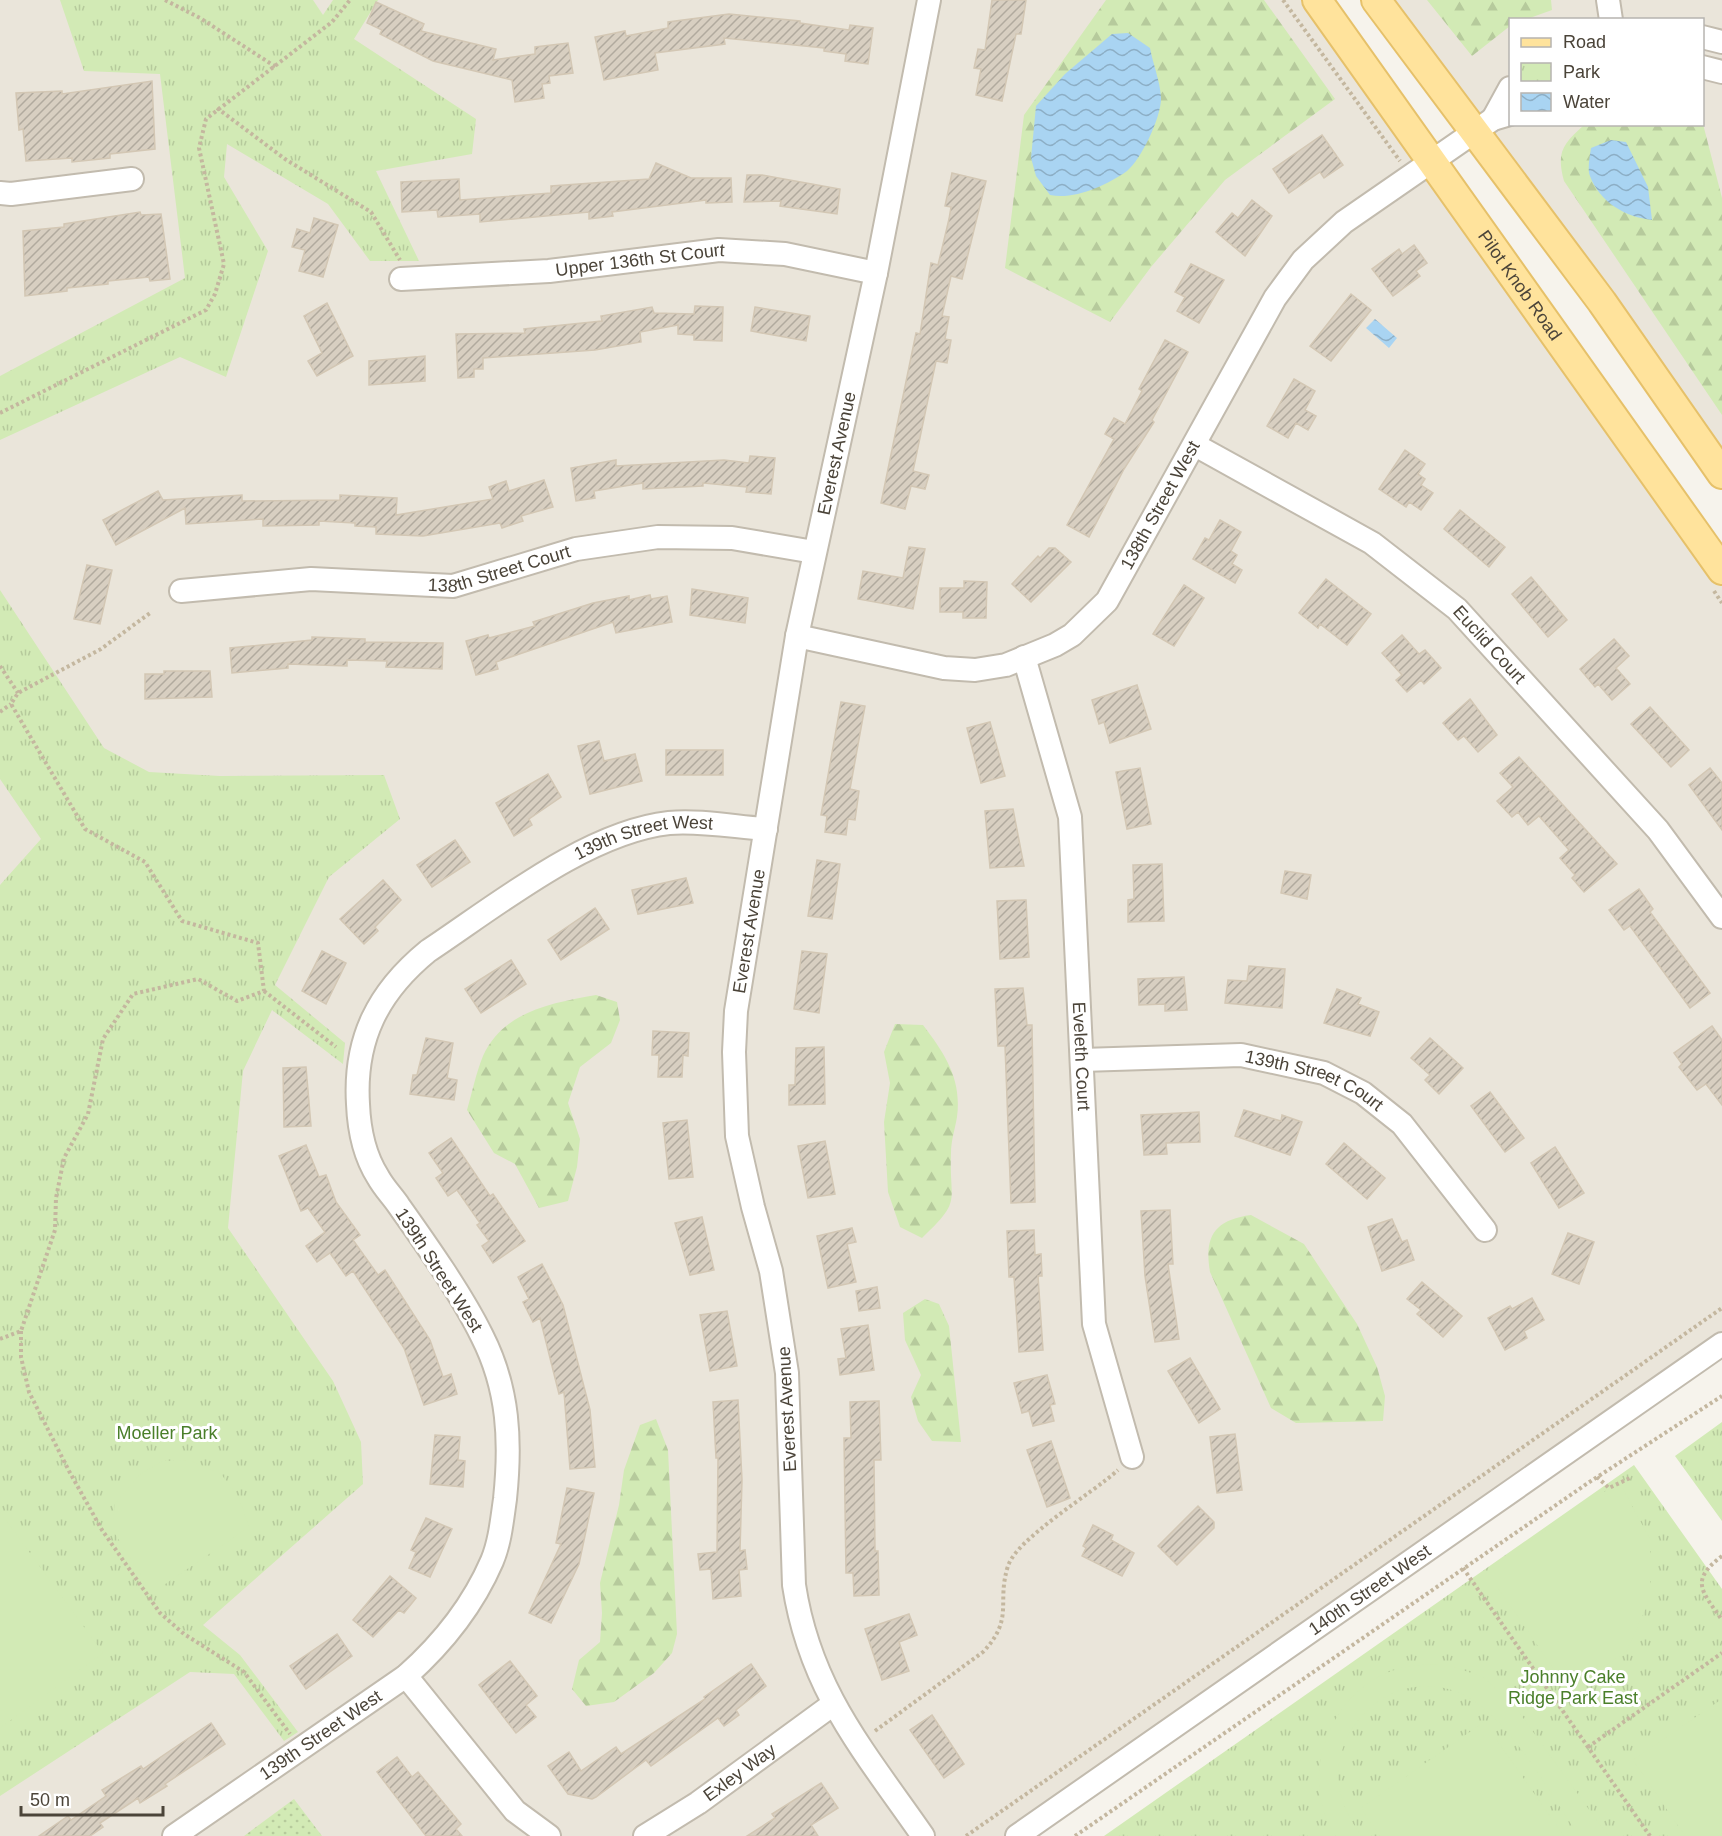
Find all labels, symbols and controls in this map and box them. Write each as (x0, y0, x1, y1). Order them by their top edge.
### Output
legend (1509, 18, 1704, 126)
text: Road (1563, 32, 1606, 52)
text: Park (1563, 62, 1601, 82)
text: Water (1563, 92, 1610, 112)
street label: Pilot Knob Road (1474, 226, 1566, 344)
street label: Upper 136th St Court (554, 240, 725, 280)
street label: Everest Avenue (814, 390, 860, 517)
street label: 138th Street West (1117, 437, 1204, 573)
street label: 138th Street Court (427, 541, 573, 596)
street label: Euclid Court (1449, 602, 1530, 688)
street label: 139th Street West (571, 812, 714, 864)
street label: Everest Avenue (729, 867, 769, 995)
street label: Eveleth Court (1069, 1001, 1094, 1111)
street label: 139th Street Court (1243, 1046, 1387, 1115)
street label: 139th Street West (391, 1204, 487, 1336)
street label: Everest Avenue (774, 1346, 800, 1472)
park label: Moeller Park (116, 1423, 219, 1443)
street label: 140th Street West (1305, 1541, 1434, 1639)
park label: Johnny Cake Ridge Park East (1508, 1667, 1638, 1708)
street label: 139th Street West (256, 1686, 385, 1784)
street label: Exley Way (700, 1740, 780, 1806)
scale bar (21, 1779, 164, 1817)
text: 50 m (30, 1790, 70, 1810)

